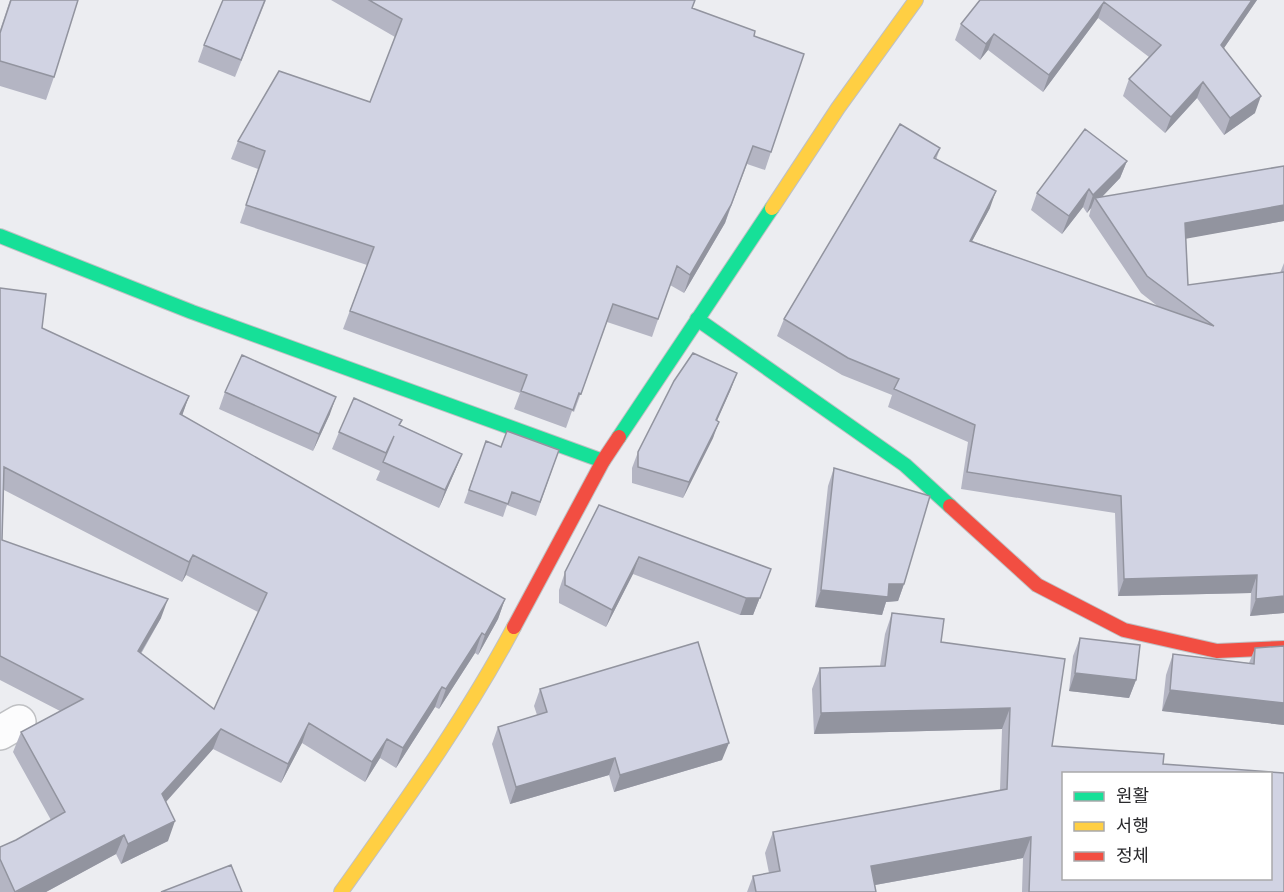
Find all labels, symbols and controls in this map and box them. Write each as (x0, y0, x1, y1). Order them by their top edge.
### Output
legend (1062, 772, 1272, 880)
text: 원활 (1116, 784, 1149, 807)
text: 서행 (1116, 814, 1149, 837)
text: 정체 (1116, 844, 1149, 867)

